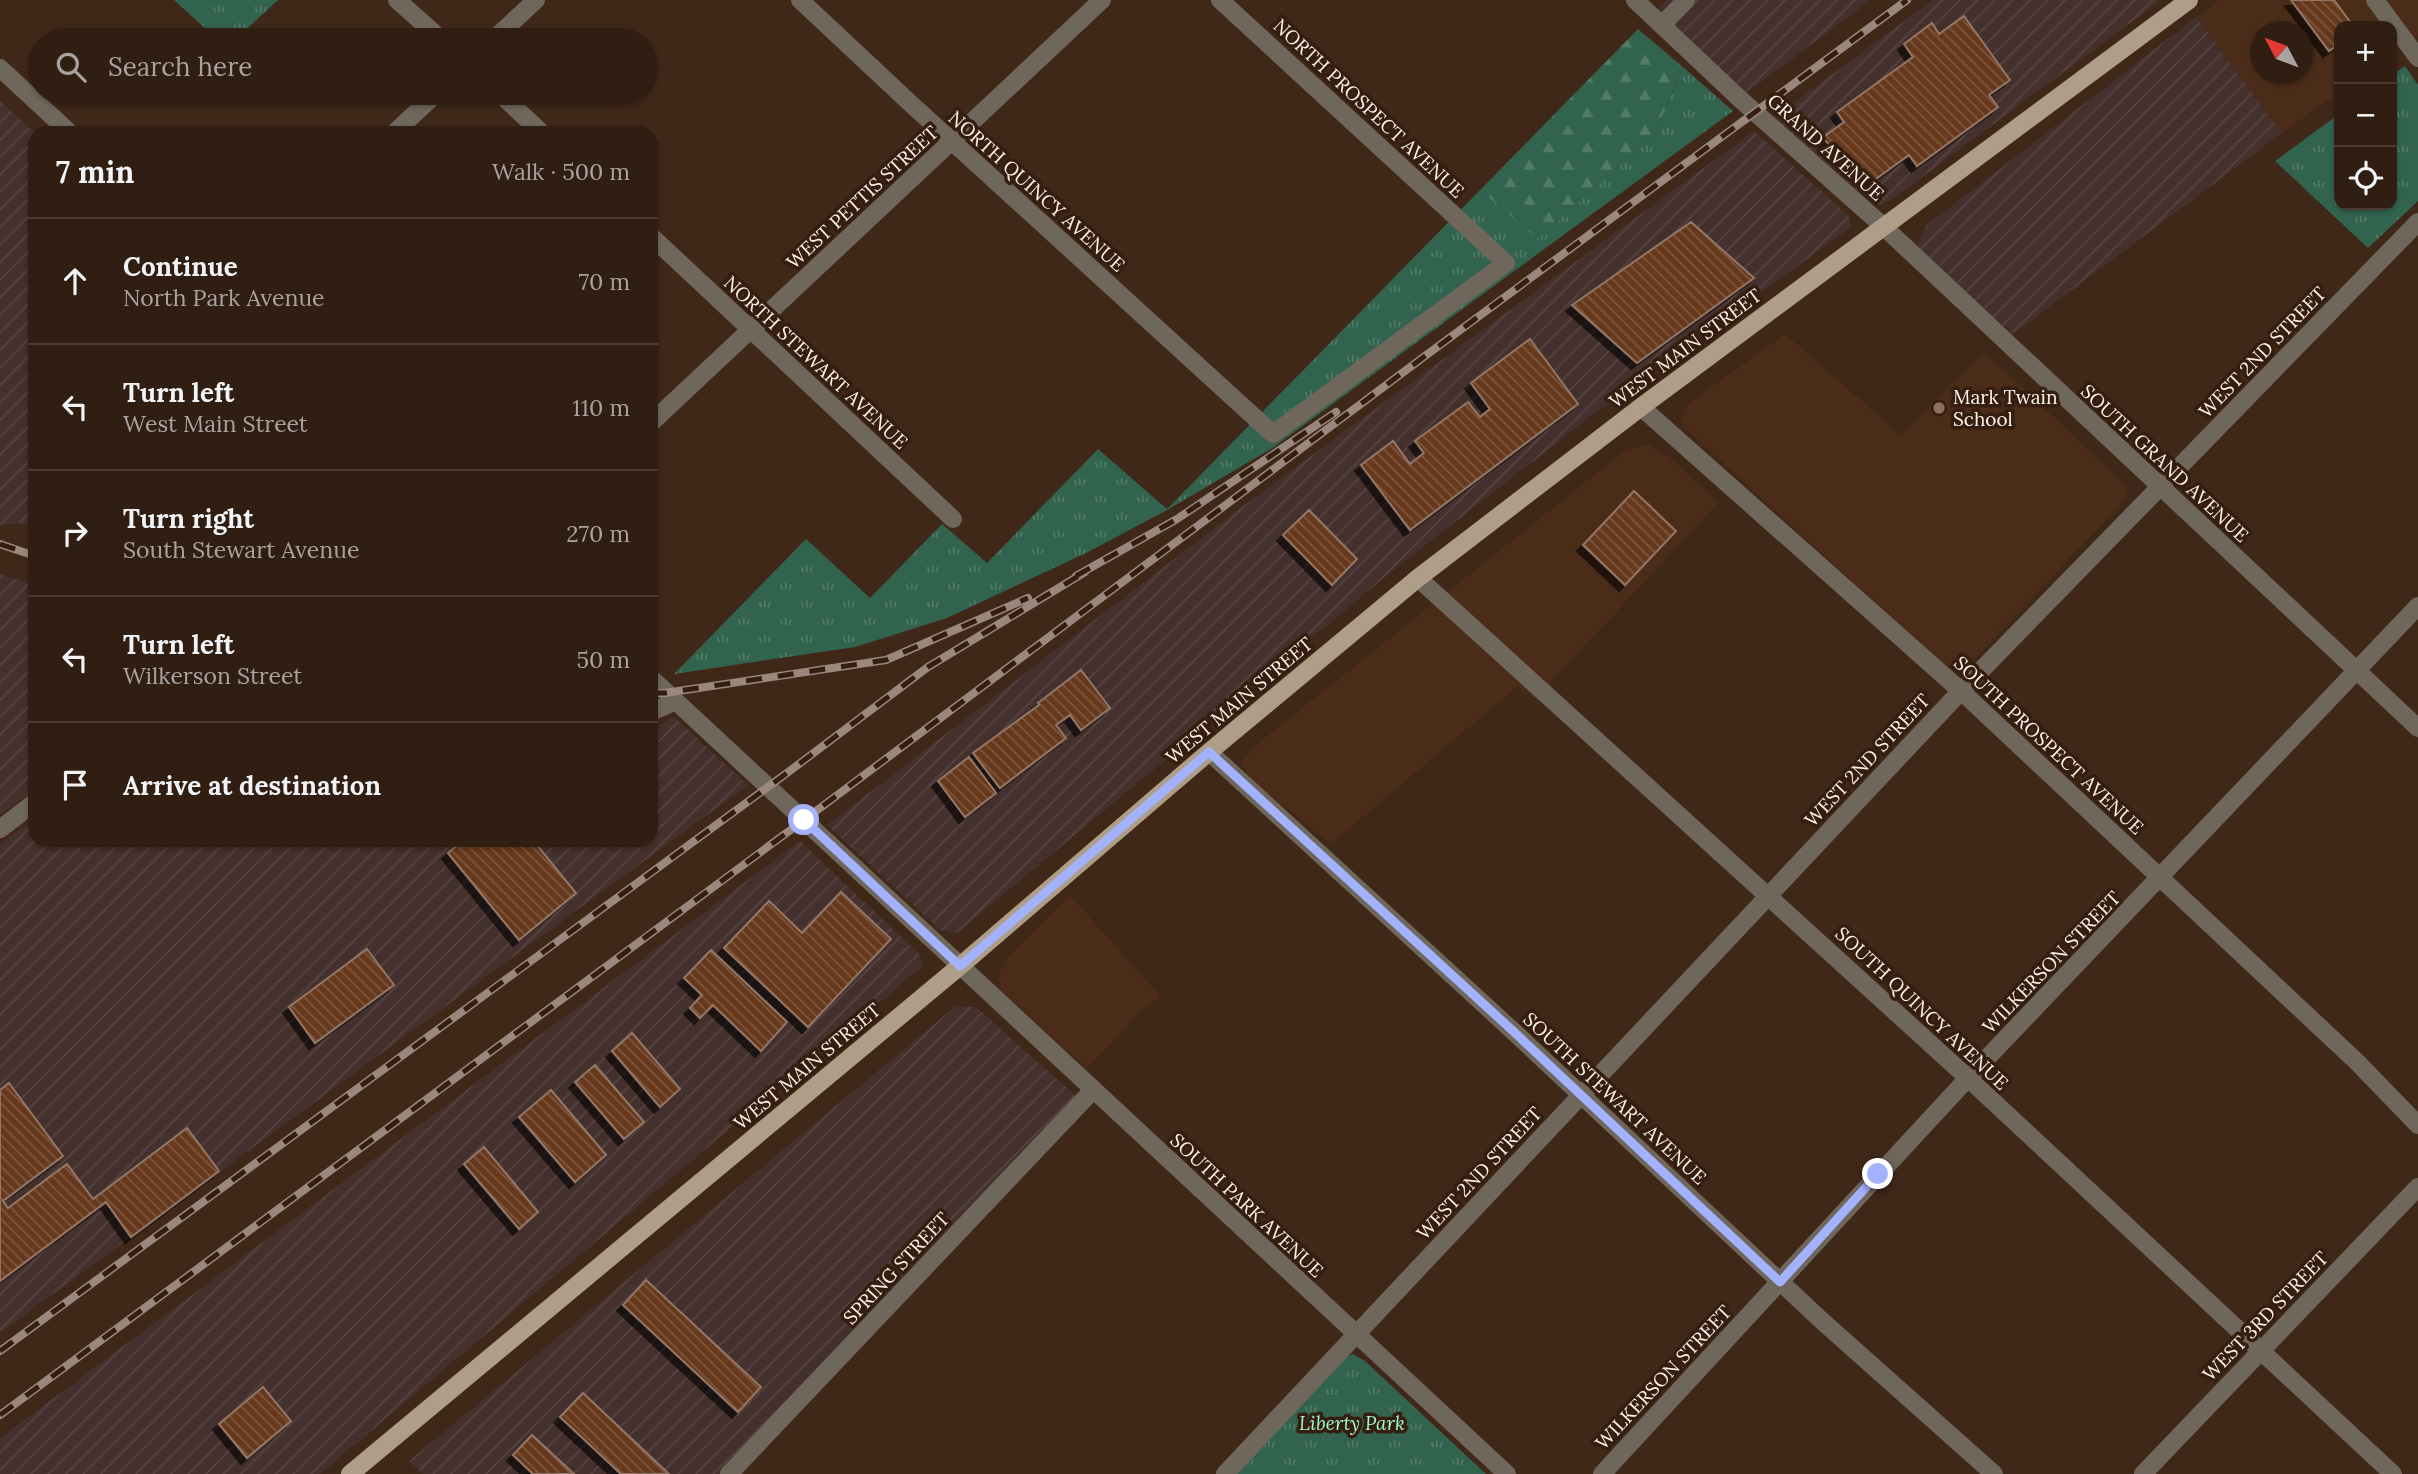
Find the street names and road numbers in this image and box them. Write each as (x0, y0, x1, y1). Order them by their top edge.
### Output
street label: NORTH PROSPECT AVENUE (1269, 13, 1469, 203)
street label: GRAND AVENUE (1763, 88, 1889, 206)
street label: NORTH QUINCY AVENUE (944, 105, 1130, 277)
street label: WEST PETTIS STREET (781, 120, 943, 274)
street label: NORTH STEWART AVENUE (719, 270, 913, 454)
street label: WEST 2ND STREET (2193, 281, 2331, 423)
street label: WEST MAIN STREET (1604, 283, 1766, 413)
street label: SOUTH GRAND AVENUE (2076, 379, 2254, 547)
street label: WEST MAIN STREET (1161, 632, 1317, 768)
street label: SOUTH PROSPECT AVENUE (1949, 651, 2149, 839)
street label: WEST 2ND STREET (1799, 688, 1935, 832)
street label: WILKERSON STREET (1977, 886, 2125, 1038)
street label: SOUTH QUINCY AVENUE (1830, 921, 2014, 1095)
street label: WEST MAIN STREET (729, 998, 885, 1134)
street label: SOUTH STEWART AVENUE (1518, 1007, 1712, 1189)
street label: WEST 2ND STREET (1411, 1101, 1547, 1245)
street label: SOUTH PARK AVENUE (1165, 1128, 1329, 1282)
street label: SPRING STREET (838, 1207, 954, 1329)
street label: WEST 3RD STREET (2197, 1246, 2333, 1386)
street label: WILKERSON STREET (1590, 1300, 1736, 1454)

